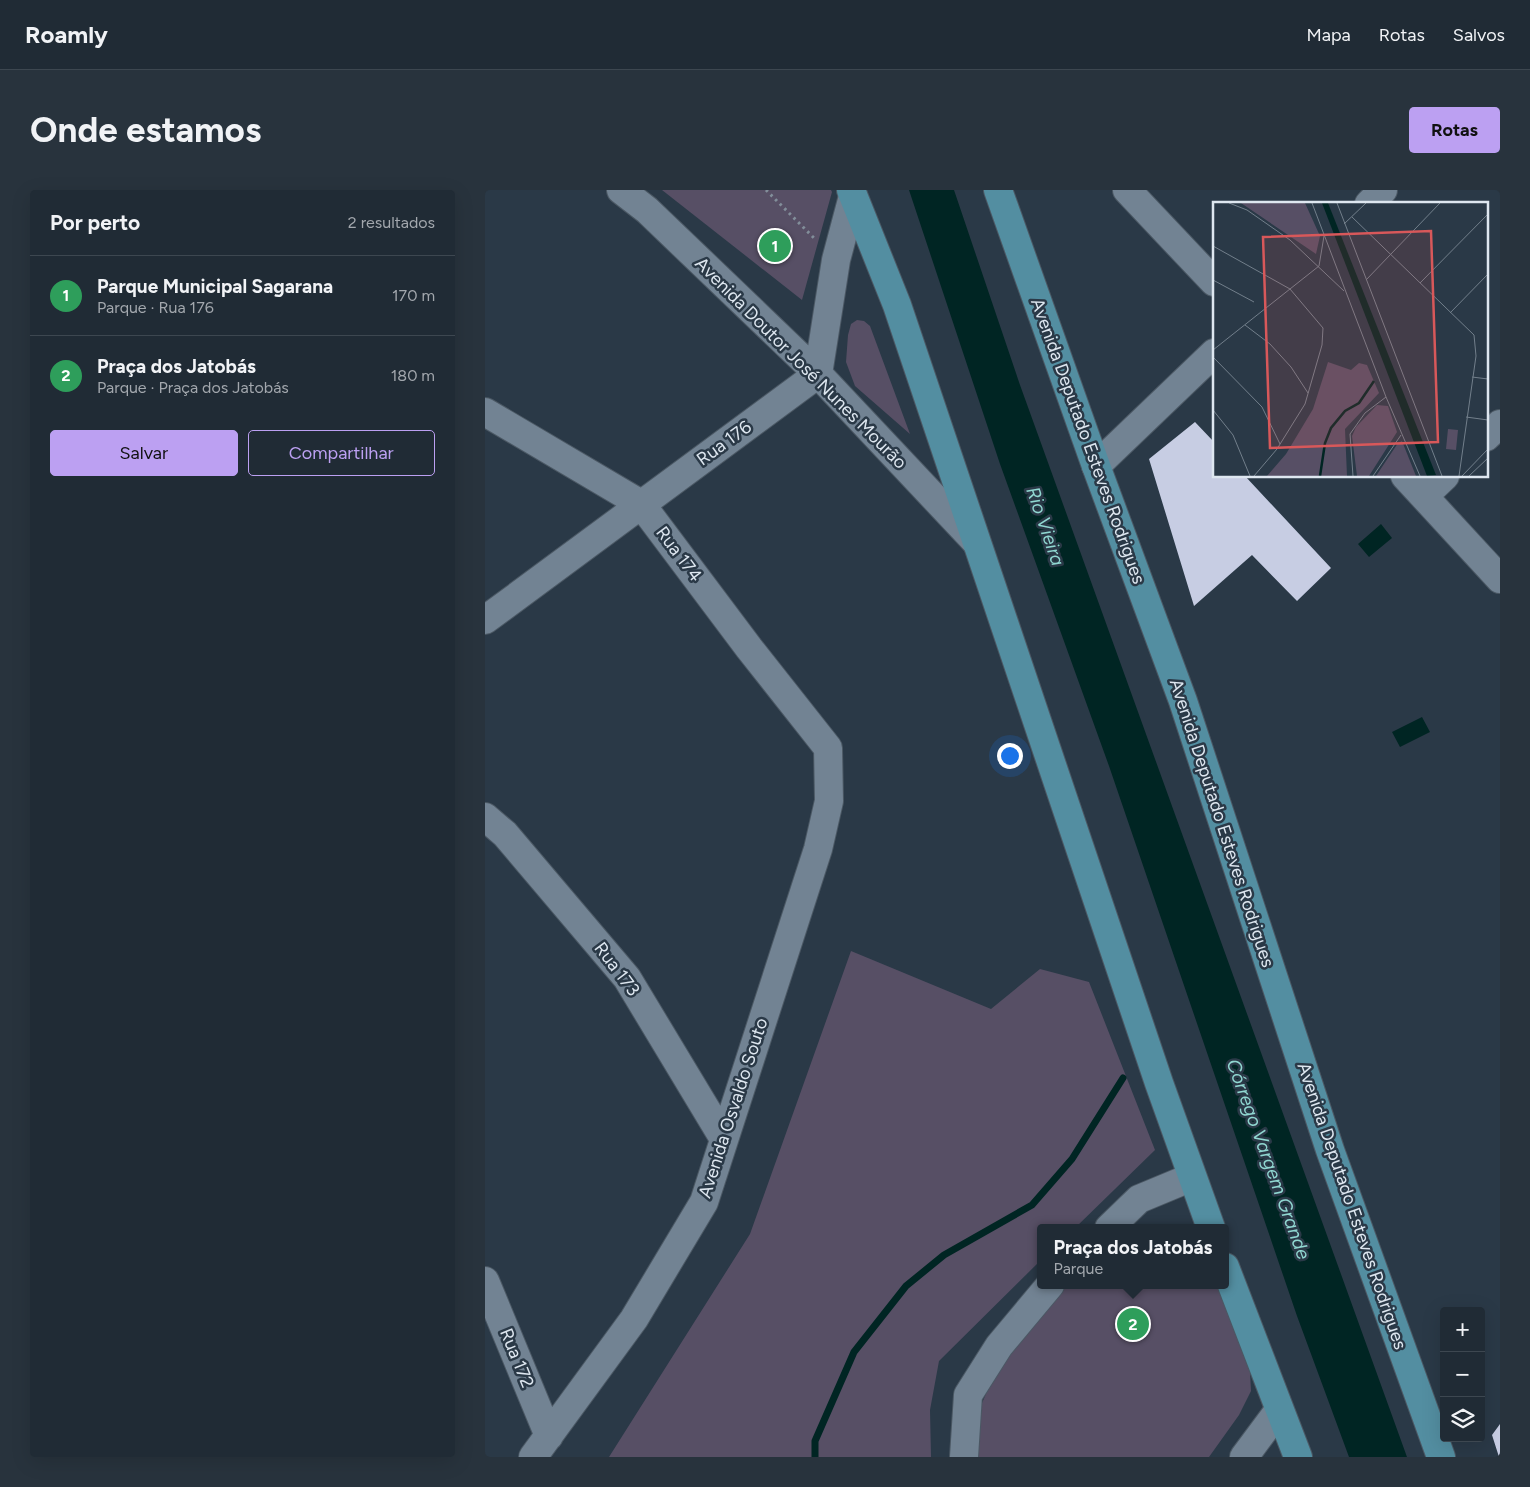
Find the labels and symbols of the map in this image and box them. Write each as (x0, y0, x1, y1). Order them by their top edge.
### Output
inset map (1213, 202, 1487, 478)
pin: 1 (759, 227, 791, 265)
street label: Avenida Doutor José Nunes Mourão (691, 253, 911, 473)
street label: Avenida Deputado Esteves Rodrigues (1026, 295, 1150, 587)
street label: Rua 176 (692, 416, 756, 470)
water label: Rio Vieira (1021, 484, 1070, 569)
street label: Rua 174 (651, 522, 707, 586)
street label: Avenida Deputado Esteves Rodrigues (1165, 676, 1279, 970)
your location (997, 743, 1023, 769)
street label: Rua 173 (590, 938, 644, 1000)
street label: Avenida Osvaldo Souto (693, 1015, 773, 1201)
water label: Córrego Vargem Grande (1222, 1056, 1316, 1263)
street label: Avenida Deputado Esteves Rodrigues (1292, 1060, 1412, 1352)
pin: 2 (1117, 1305, 1149, 1343)
street label: Rua 172 (495, 1325, 539, 1391)

